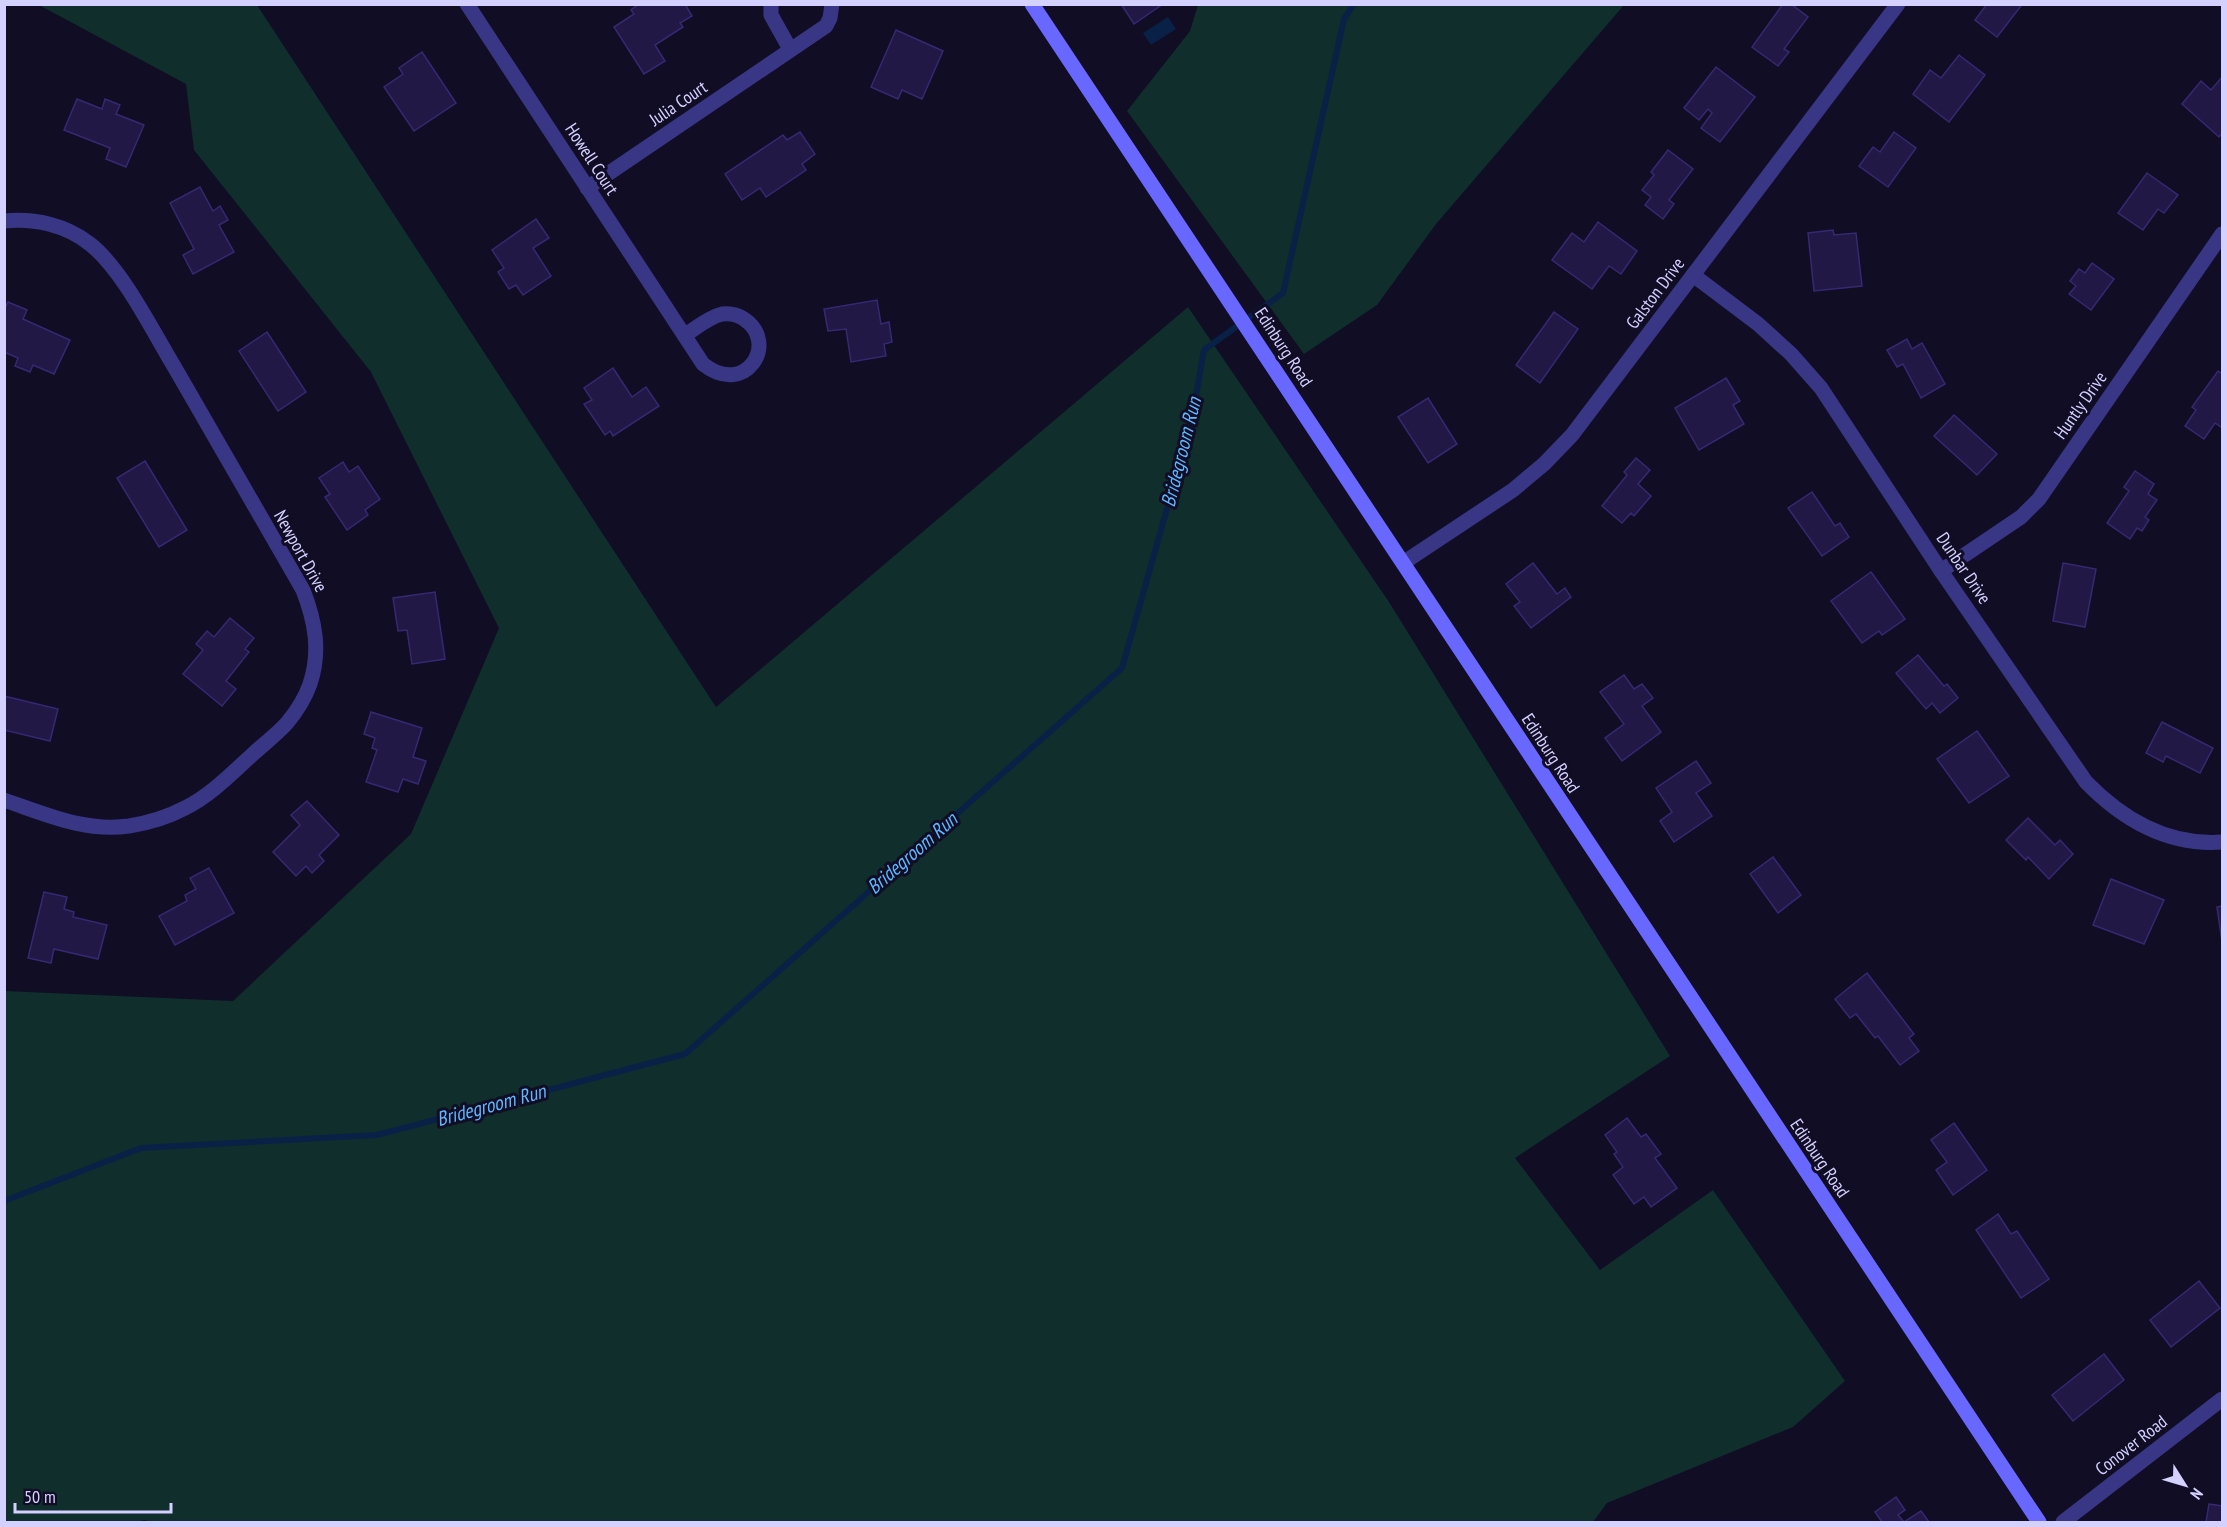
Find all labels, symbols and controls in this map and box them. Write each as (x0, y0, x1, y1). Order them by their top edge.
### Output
street label: Julia Court (644, 75, 711, 131)
street label: Howell Court (560, 119, 624, 199)
street label: Galston Drive (1621, 253, 1689, 333)
street label: Edinburg Road (1250, 303, 1318, 391)
street label: Huntly Drive (2048, 367, 2112, 443)
water label: Bridegroom Run (1155, 393, 1207, 509)
street label: Newport Drive (269, 506, 333, 596)
street label: Dunbar Drive (1932, 528, 1996, 608)
street label: Edinburg Road (1517, 709, 1585, 797)
water label: Bridegroom Run (861, 806, 964, 899)
water label: Bridegroom Run (434, 1078, 549, 1132)
street label: Edinburg Road (1785, 1114, 1855, 1202)
street label: Conover Road (2090, 1410, 2172, 1480)
north arrow (2155, 1455, 2215, 1515)
scale bar (15, 1476, 171, 1514)
text: 50 m (24, 1485, 56, 1508)
text: N (2186, 1485, 2208, 1503)

